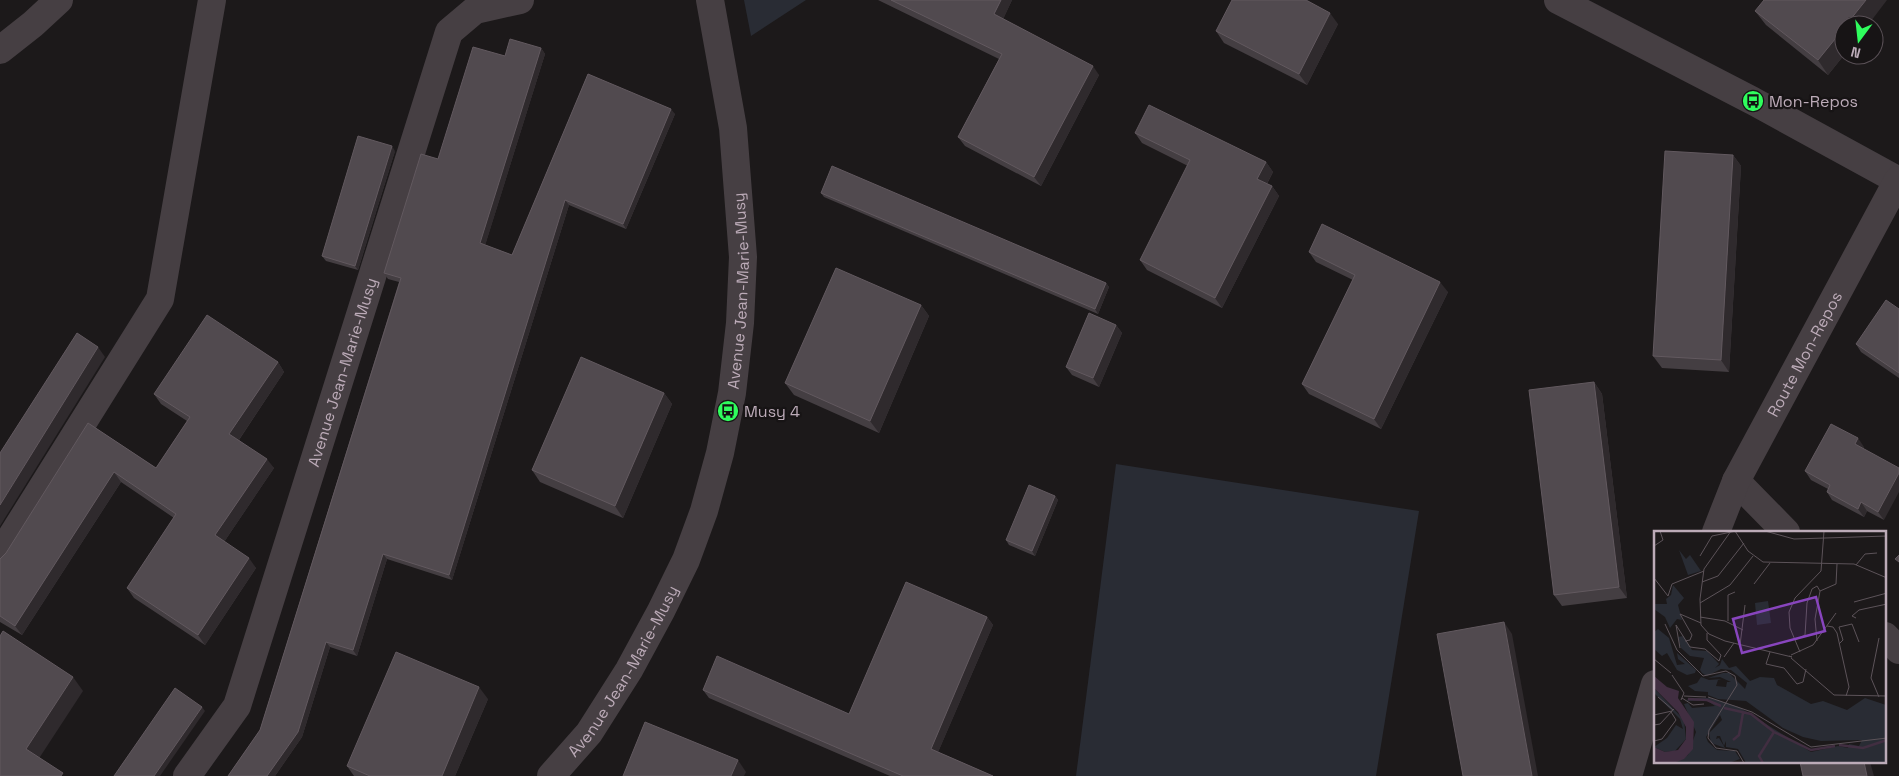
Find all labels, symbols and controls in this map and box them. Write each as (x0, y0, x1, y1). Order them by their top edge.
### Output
north arrow (1834, 15, 1884, 65)
text: N (1849, 43, 1863, 62)
bus stop icon: Mon-Repos (1741, 89, 1765, 113)
place label: Mon-Repos (1769, 91, 1858, 112)
street label: Avenue Jean-Marie-Musy (723, 192, 754, 390)
street label: Avenue Jean-Marie-Musy (303, 275, 382, 470)
street label: Route Mon-Repos (1762, 288, 1847, 421)
bus stop icon: Musy 4 (716, 399, 740, 423)
place label: Musy 4 (744, 401, 800, 422)
inset map (1654, 531, 1886, 764)
street label: Avenue Jean-Marie-Musy (563, 582, 683, 761)

